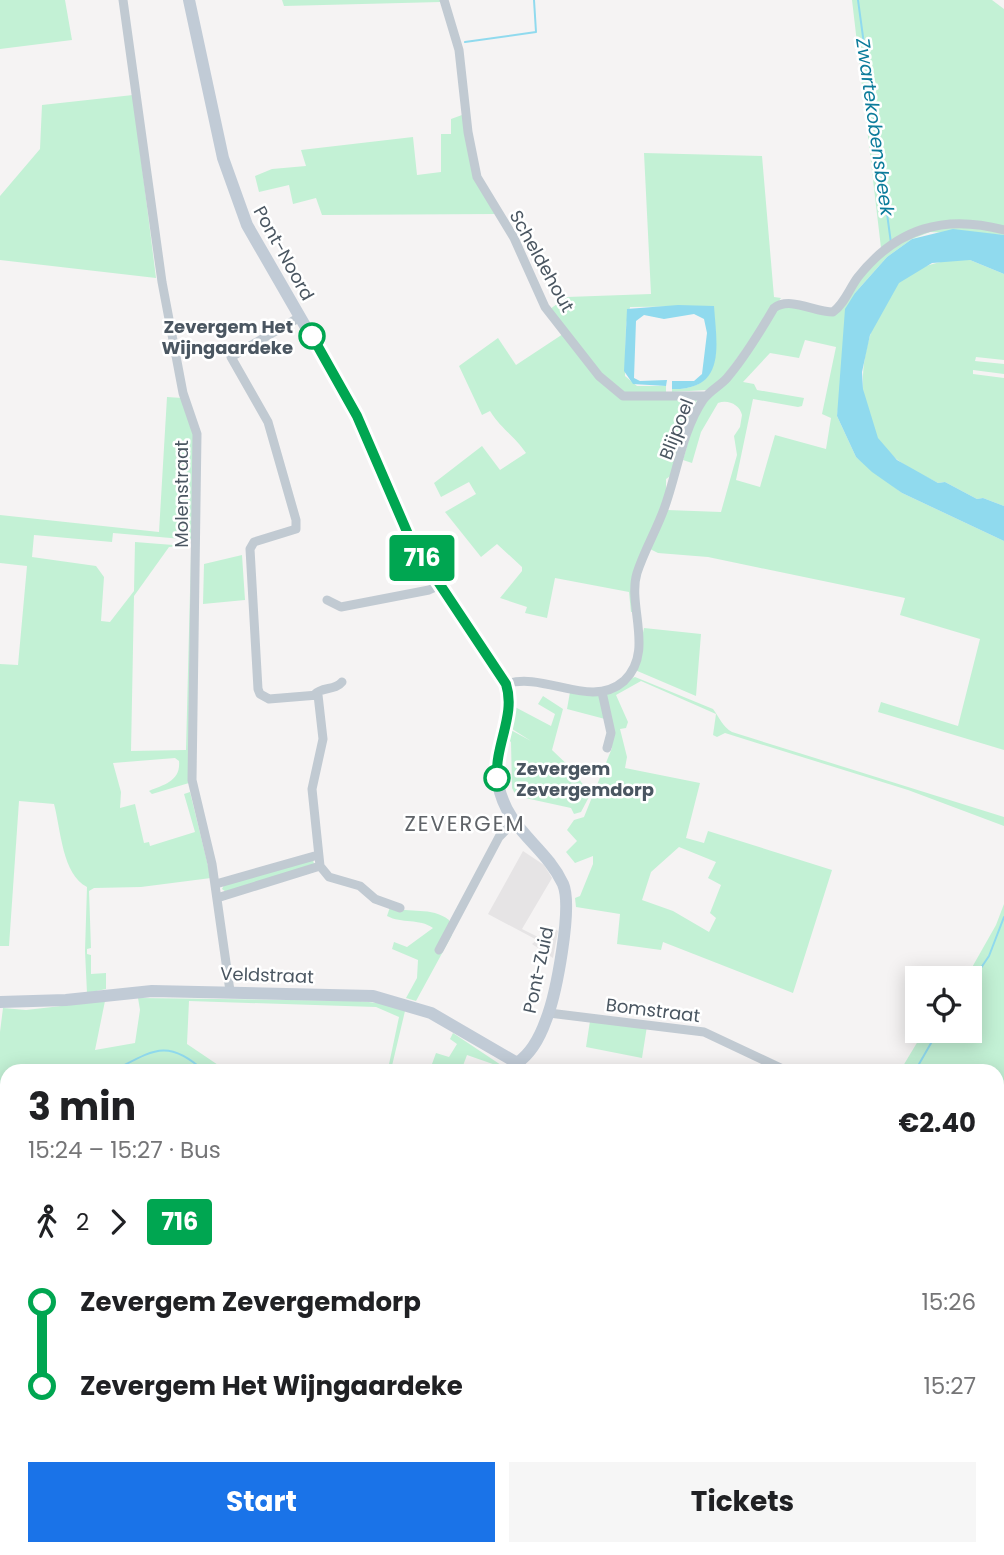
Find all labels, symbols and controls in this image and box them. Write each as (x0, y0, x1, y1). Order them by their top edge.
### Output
water label: Zwartekobensbeek (849, 35, 901, 219)
street label: Pont-Noord (248, 201, 320, 305)
street label: Scheldehout (504, 206, 580, 316)
place label: Zevergem Het Wijngaardeke (161, 314, 293, 360)
marker: Zevergem Het Wijngaardeke (299, 323, 325, 349)
street label: Blijpoel (653, 395, 699, 463)
street label: Molenstraat (169, 440, 194, 548)
line badge: 716 (382, 535, 462, 581)
text: 716 (403, 541, 441, 574)
place label: Zevergem Zevergemdorp (516, 756, 654, 802)
marker: Zevergem Zevergemdorp (484, 765, 510, 791)
district label: ZEVERGEM (404, 809, 526, 838)
street label: Pont-Zuid (517, 924, 559, 1016)
street label: Veldstraat (220, 961, 314, 989)
map controls (905, 966, 982, 1043)
button: locate (905, 966, 982, 1043)
street label: Bomstraat (605, 992, 701, 1028)
text: 3 min (28, 1080, 136, 1133)
text: €2.40 (899, 1105, 976, 1141)
text: 15:24 – 15:27 · Bus (28, 1134, 221, 1166)
icon: walk (28, 1203, 66, 1241)
icon: forward (99, 1203, 137, 1241)
text: 716 (161, 1205, 198, 1238)
text: 2 (76, 1206, 89, 1238)
text: Zevergem Zevergemdorp (80, 1284, 421, 1320)
text: 15:26 (921, 1286, 976, 1318)
text: Zevergem Het Wijngaardeke (80, 1368, 463, 1404)
text: 15:27 (924, 1370, 976, 1402)
button: Start (28, 1462, 495, 1542)
button: Tickets (509, 1462, 976, 1542)

